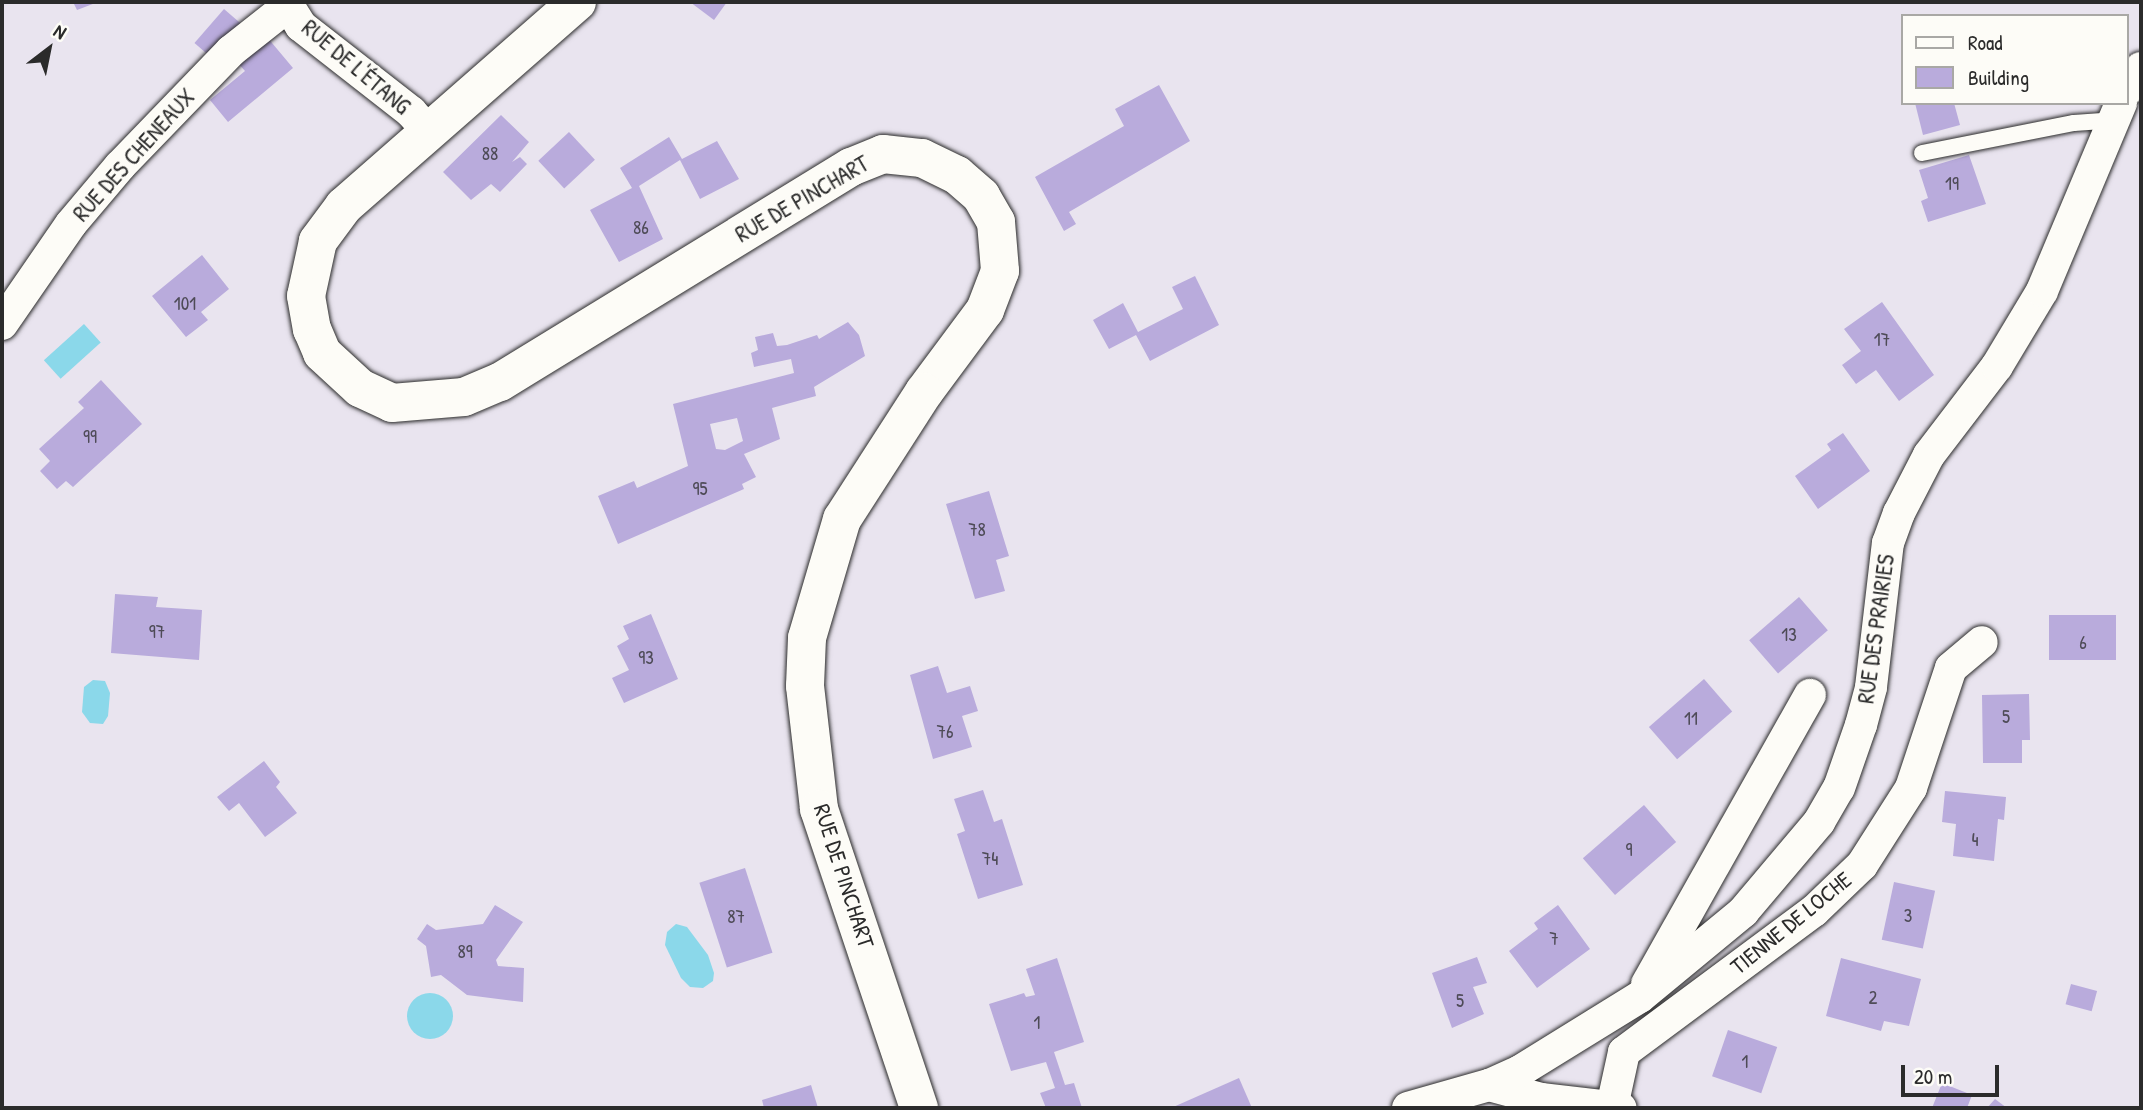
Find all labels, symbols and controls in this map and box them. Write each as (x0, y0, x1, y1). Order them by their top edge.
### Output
north arrow (14, 14, 84, 84)
street label: RUE DE L'ÉTANG (296, 14, 416, 120)
legend (1902, 14, 2129, 105)
text: N (49, 17, 71, 45)
text: Road (1968, 28, 2002, 57)
text: Building (1968, 63, 2029, 92)
street label: RUE DES CHENEAUX (67, 83, 201, 227)
house number: 88 (482, 143, 498, 165)
street label: RUE DE PINCHART (730, 150, 874, 248)
house number: 19 (1945, 173, 1959, 195)
house number: 86 (633, 217, 649, 239)
house number: 101 (174, 293, 196, 315)
house number: 17 (1874, 329, 1890, 351)
house number: 99 (83, 426, 97, 448)
house number: 95 (692, 478, 708, 500)
house number: 78 (968, 519, 986, 541)
street label: RUE DES PRAIRIES (1852, 553, 1900, 705)
house number: 97 (149, 621, 165, 643)
house number: 13 (1781, 624, 1797, 646)
house number: 6 (2079, 632, 2087, 654)
house number: 93 (638, 647, 654, 669)
house number: 5 (2002, 706, 2010, 728)
house number: 11 (1684, 708, 1698, 730)
house number: 76 (937, 721, 953, 743)
street label: RUE DE PINCHART (808, 801, 880, 951)
house number: 4 (1971, 829, 1979, 851)
house number: 9 (1626, 839, 1632, 861)
house number: 74 (982, 848, 998, 870)
street label: TIENNE DE LOCHE (1725, 866, 1857, 980)
house number: 3 (1904, 905, 1912, 927)
house number: 87 (727, 906, 745, 928)
house number: 7 (1549, 928, 1559, 950)
house number: 89 (457, 941, 473, 963)
house number: 2 (1869, 987, 1877, 1009)
house number: 5 (1456, 990, 1464, 1012)
house number: 1 (1034, 1012, 1040, 1034)
scale bar (1905, 1050, 2003, 1094)
house number: 1 (1742, 1051, 1748, 1073)
text: 20 m (1914, 1062, 1952, 1091)

